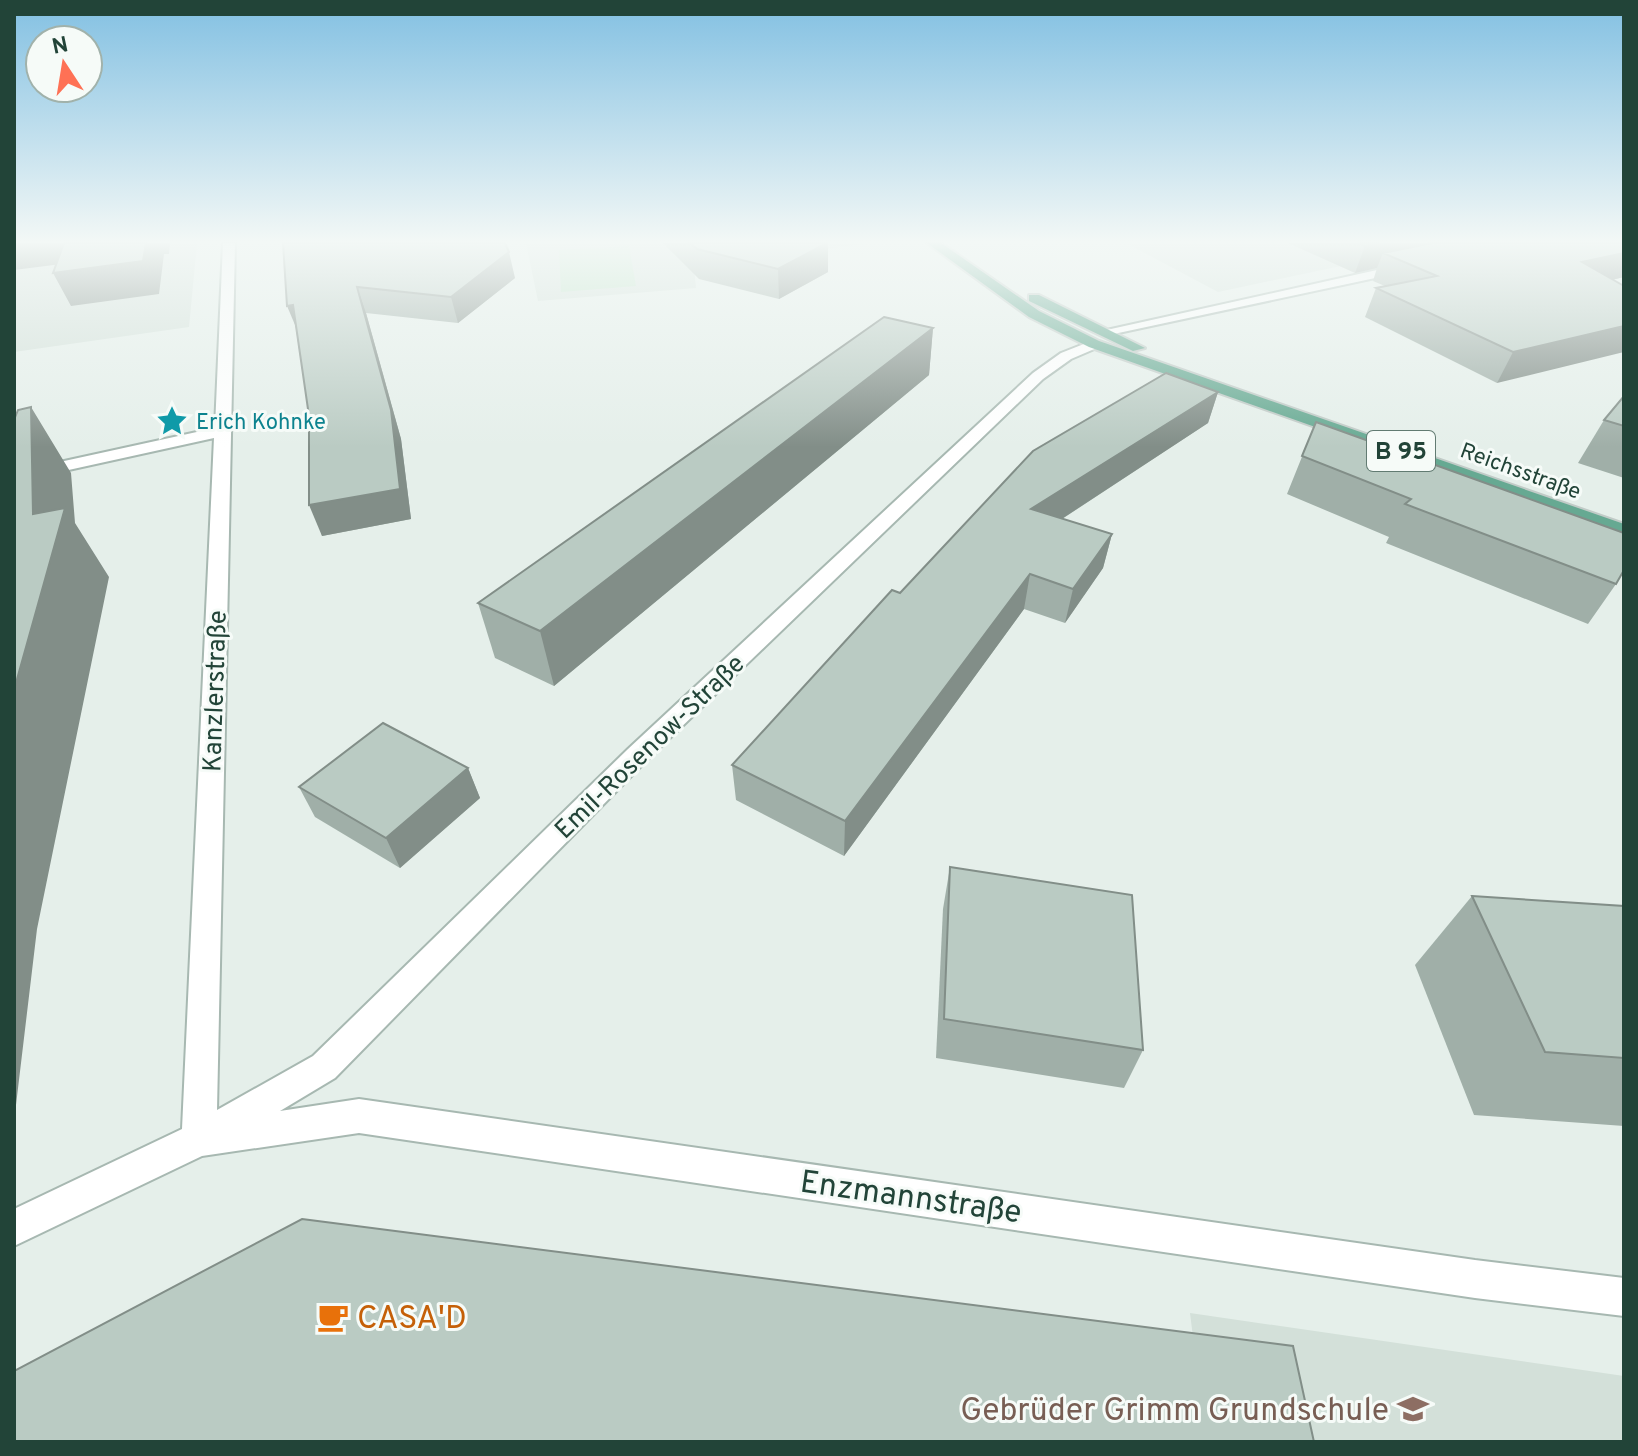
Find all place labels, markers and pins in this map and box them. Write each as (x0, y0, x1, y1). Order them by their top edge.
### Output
place icon: Erich Kohnke (155, 404, 189, 438)
place label: Erich Kohnke (196, 410, 326, 437)
cafe icon: CASA'D (316, 1300, 350, 1334)
place label: CASA'D (357, 1300, 467, 1340)
place label: Gebrüder Grimm Grundschule (960, 1392, 1389, 1432)
school or university icon: Gebrüder Grimm Grundschule (1396, 1392, 1430, 1426)

